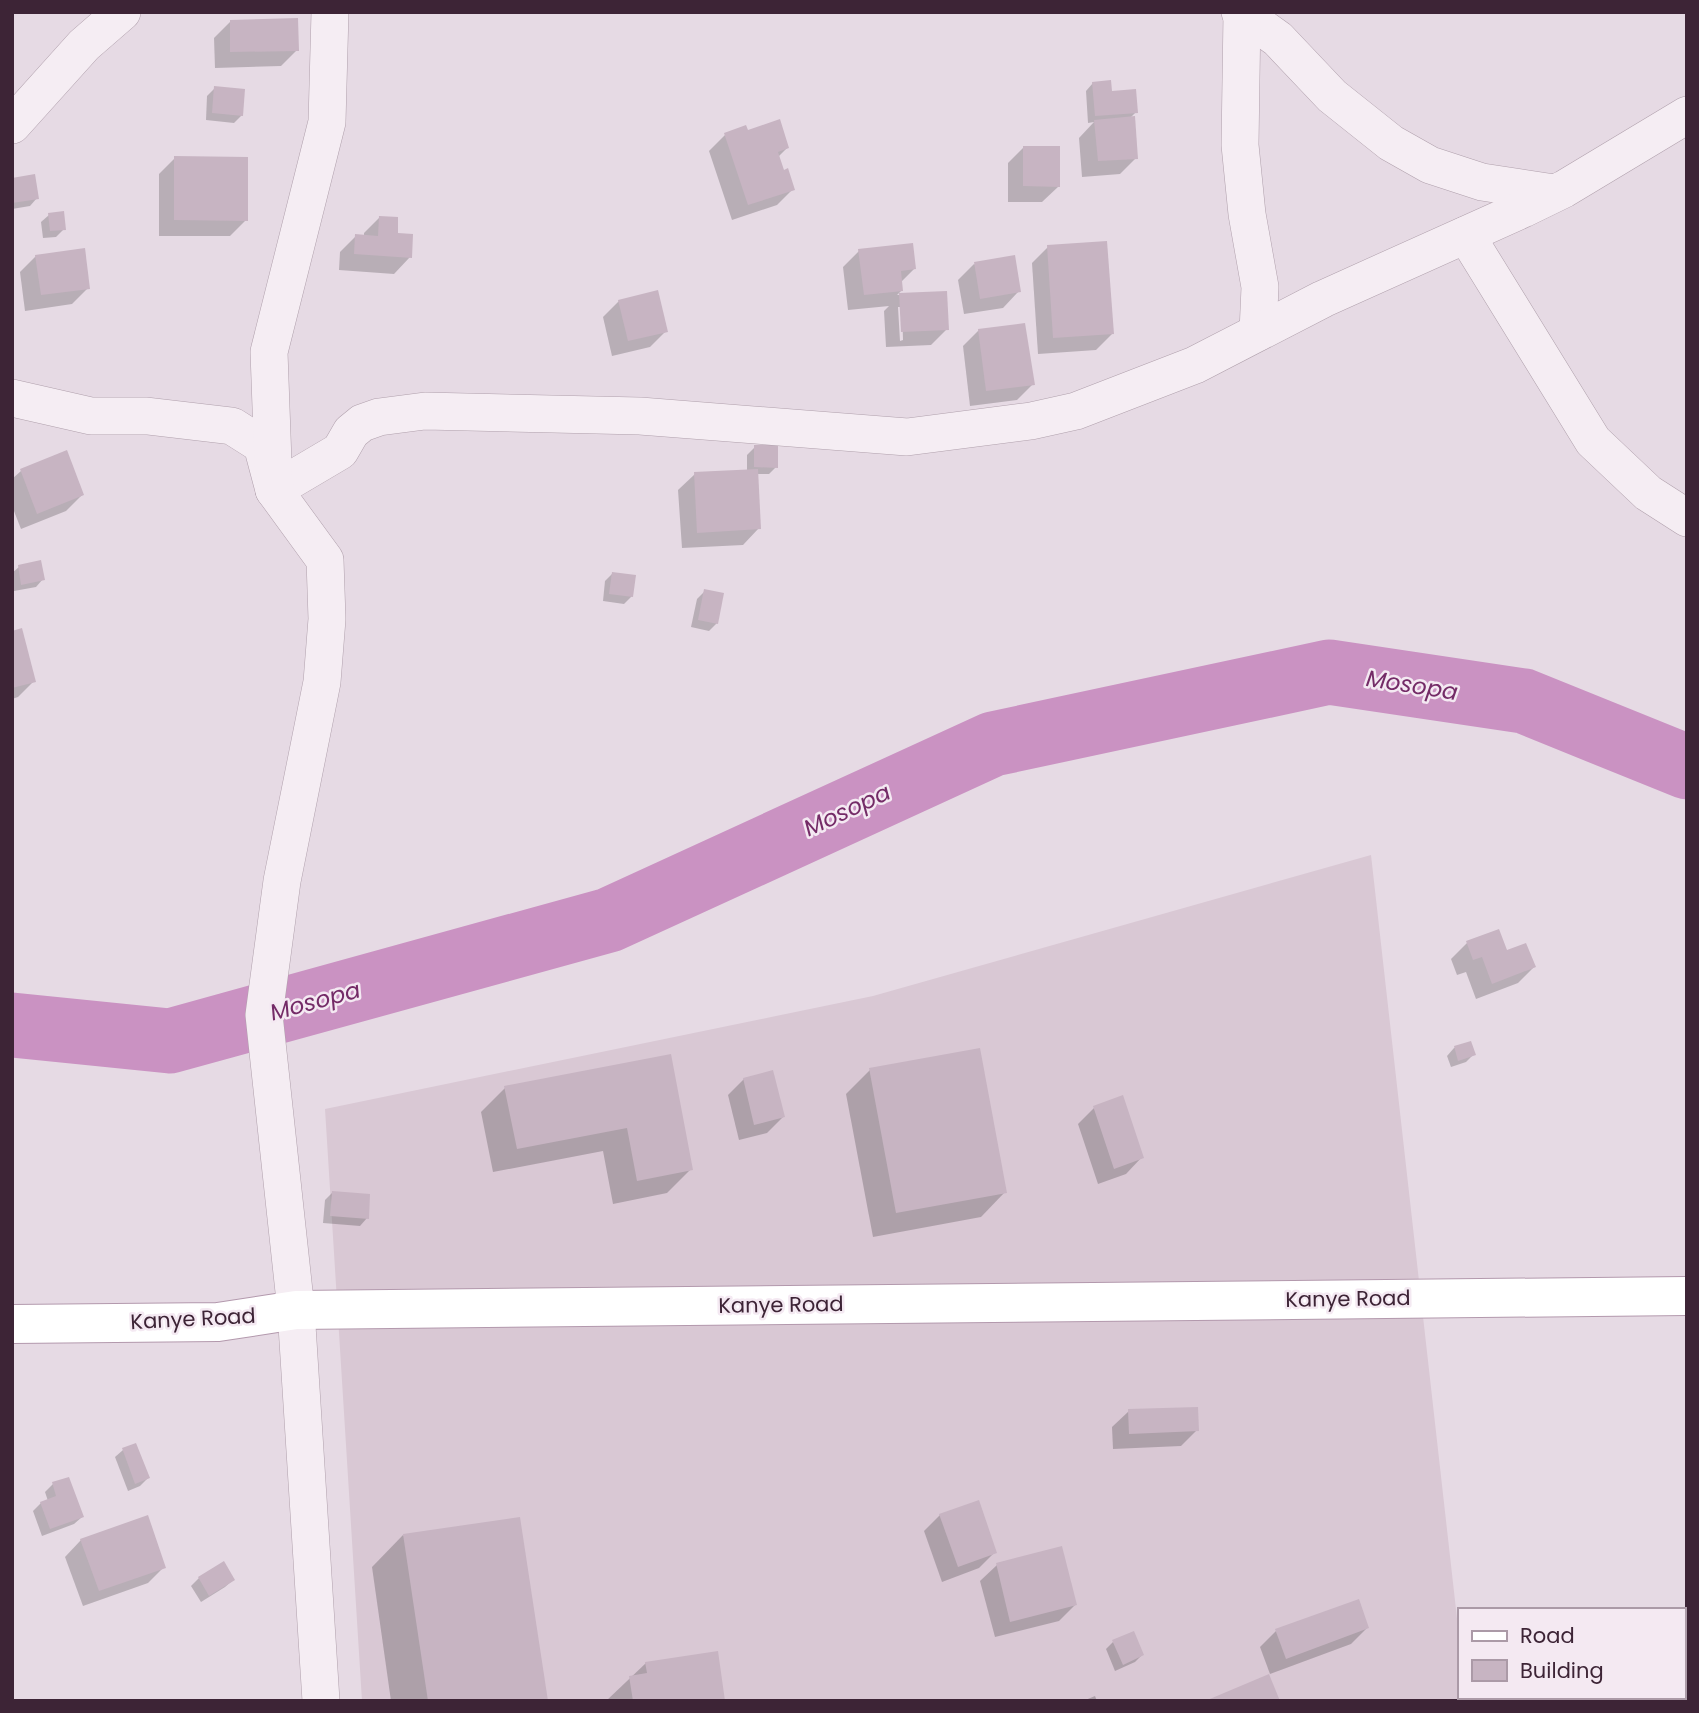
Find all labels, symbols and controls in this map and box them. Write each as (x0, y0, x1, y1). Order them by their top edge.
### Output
water label: Mosopa (1364, 662, 1460, 708)
water label: Mosopa (798, 776, 896, 844)
water label: Mosopa (266, 974, 364, 1028)
street label: Kanye Road (1285, 1283, 1411, 1314)
street label: Kanye Road (718, 1289, 844, 1320)
street label: Kanye Road (130, 1301, 256, 1336)
legend (1458, 1608, 1685, 1699)
text: Road (1520, 1621, 1575, 1650)
text: Building (1520, 1656, 1604, 1685)

